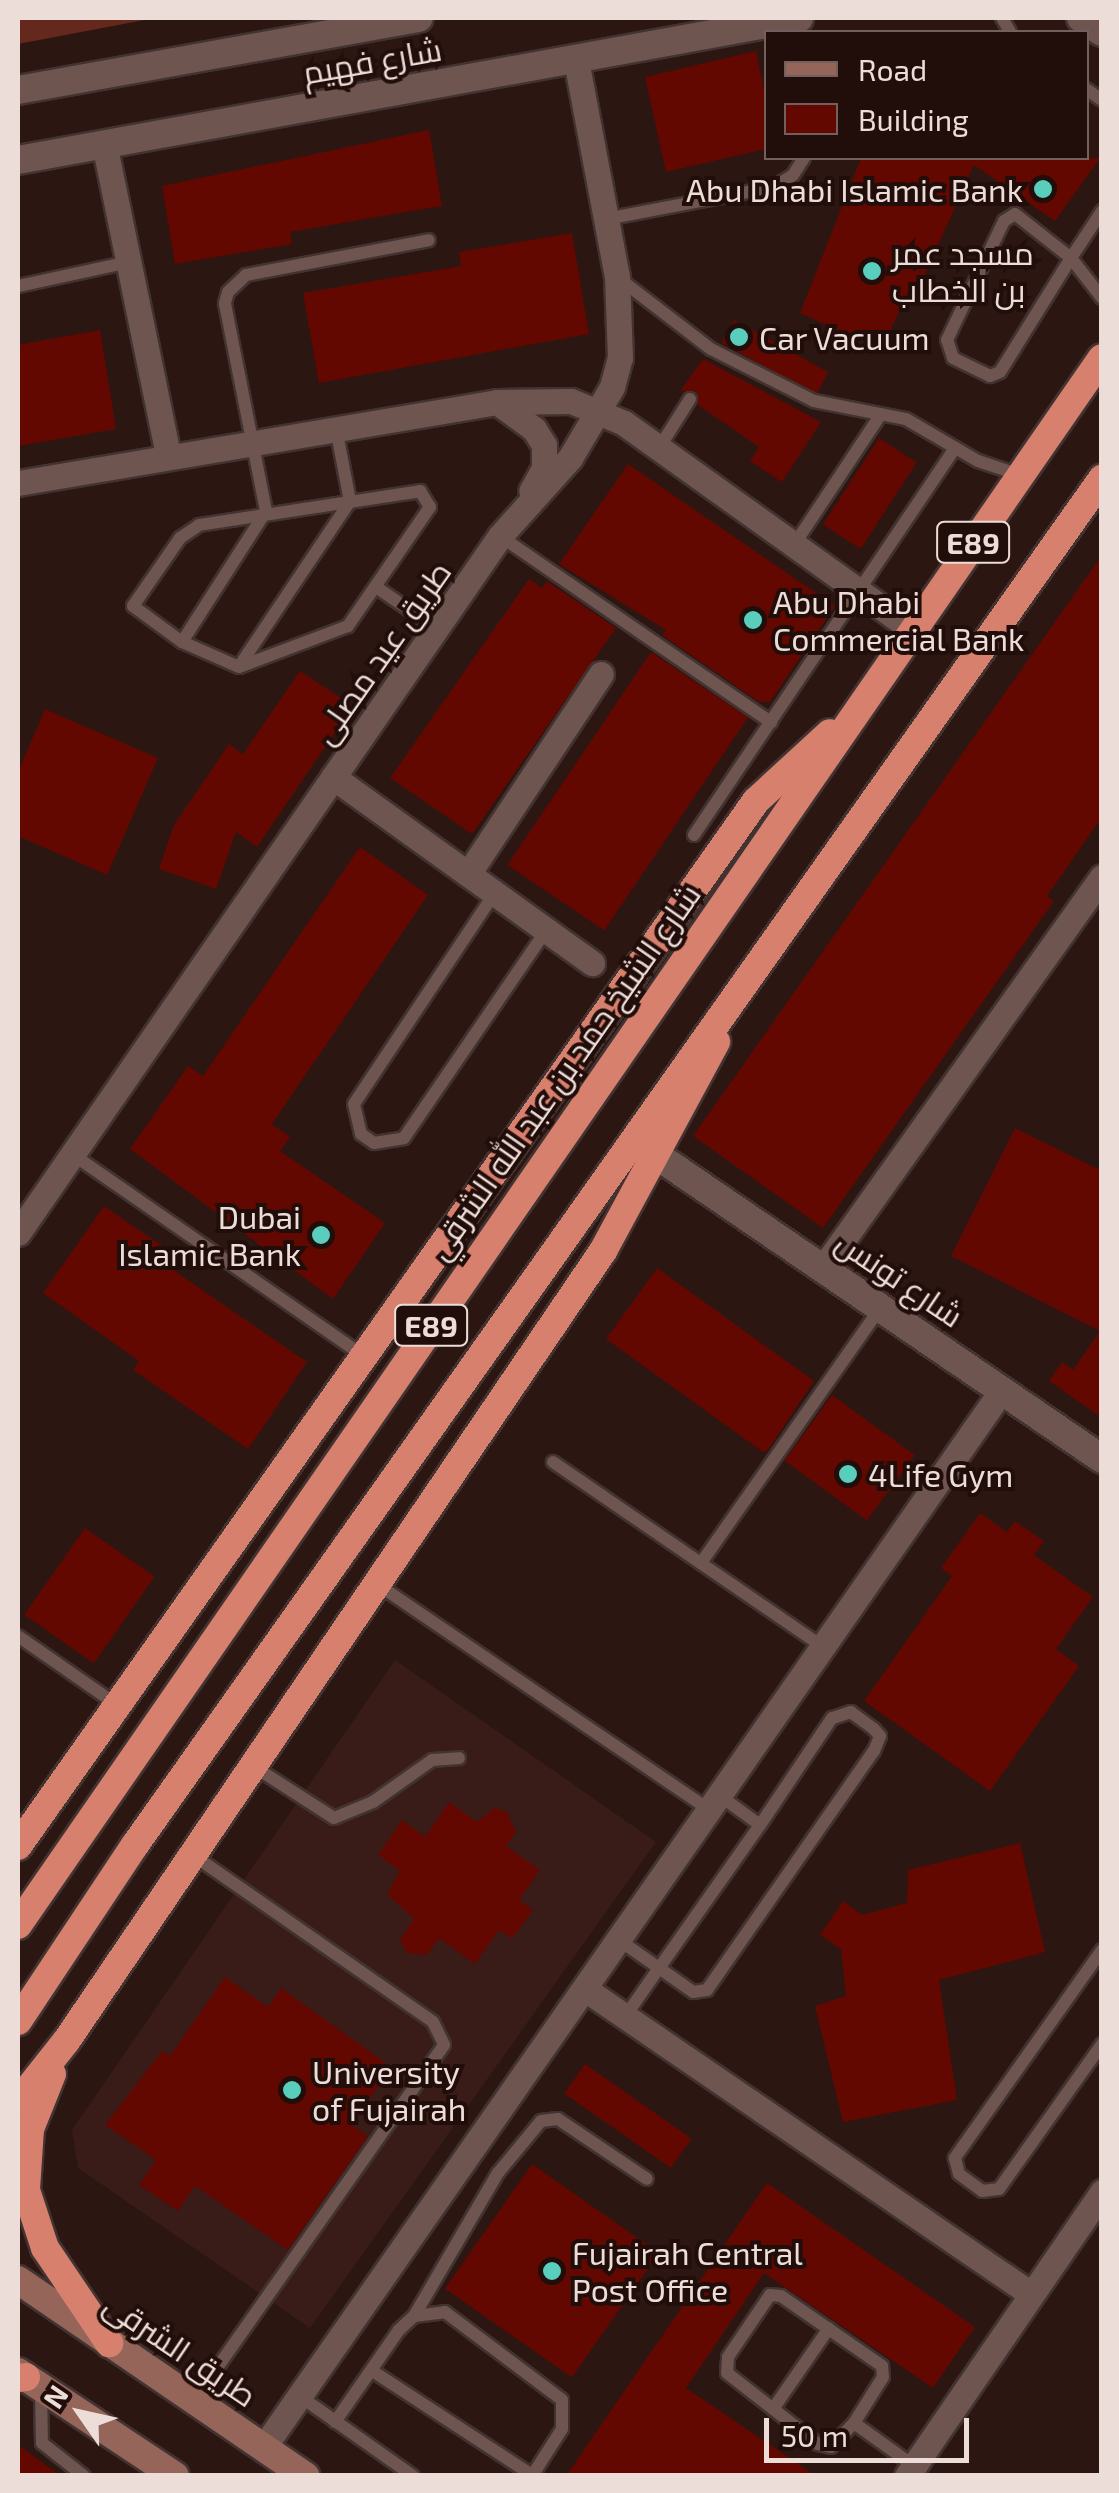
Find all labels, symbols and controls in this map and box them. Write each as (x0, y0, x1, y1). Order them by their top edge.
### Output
street label: شارع فهيم (300, 29, 444, 91)
legend (764, 30, 1089, 160)
text: Road (858, 51, 927, 87)
text: Building (858, 101, 969, 137)
place label: Abu Dhabi Islamic Bank (686, 170, 1023, 208)
marker: Abu Dhabi Islamic Bank (1032, 178, 1054, 200)
place label: مسجد عمر بن الخطاب (892, 234, 1034, 309)
marker: مسجد عمر بن الخطاب (861, 260, 883, 282)
place label: Car Vacuum (759, 318, 931, 356)
marker: Car Vacuum (728, 326, 750, 348)
road number: E89 (936, 517, 1010, 567)
street label: طريق عيد مصلى (304, 553, 458, 751)
place label: Abu Dhabi Commercial Bank (773, 583, 1025, 658)
marker: Abu Dhabi Commercial Bank (742, 609, 764, 631)
street label: شارع الشيخ حمد بن عبد الله الشرقي (418, 876, 708, 1266)
place label: Dubai Islamic Bank (118, 1198, 301, 1273)
street label: شارع تونس (829, 1222, 971, 1334)
marker: Dubai Islamic Bank (310, 1224, 332, 1246)
road number: E89 (394, 1300, 468, 1350)
place label: 4Life Gym (868, 1455, 1013, 1493)
marker: 4Life Gym (837, 1463, 859, 1485)
place label: University of Fujairah (312, 2053, 467, 2128)
marker: University of Fujairah (281, 2079, 303, 2101)
place label: Fujairah Central Post Office (572, 2234, 803, 2309)
marker: Fujairah Central Post Office (541, 2260, 563, 2282)
street label: طريق الشرقى (97, 2284, 265, 2414)
north arrow (30, 2363, 130, 2463)
text: N (35, 2378, 75, 2414)
scale bar (769, 2398, 974, 2460)
text: 50 m (781, 2417, 848, 2453)

